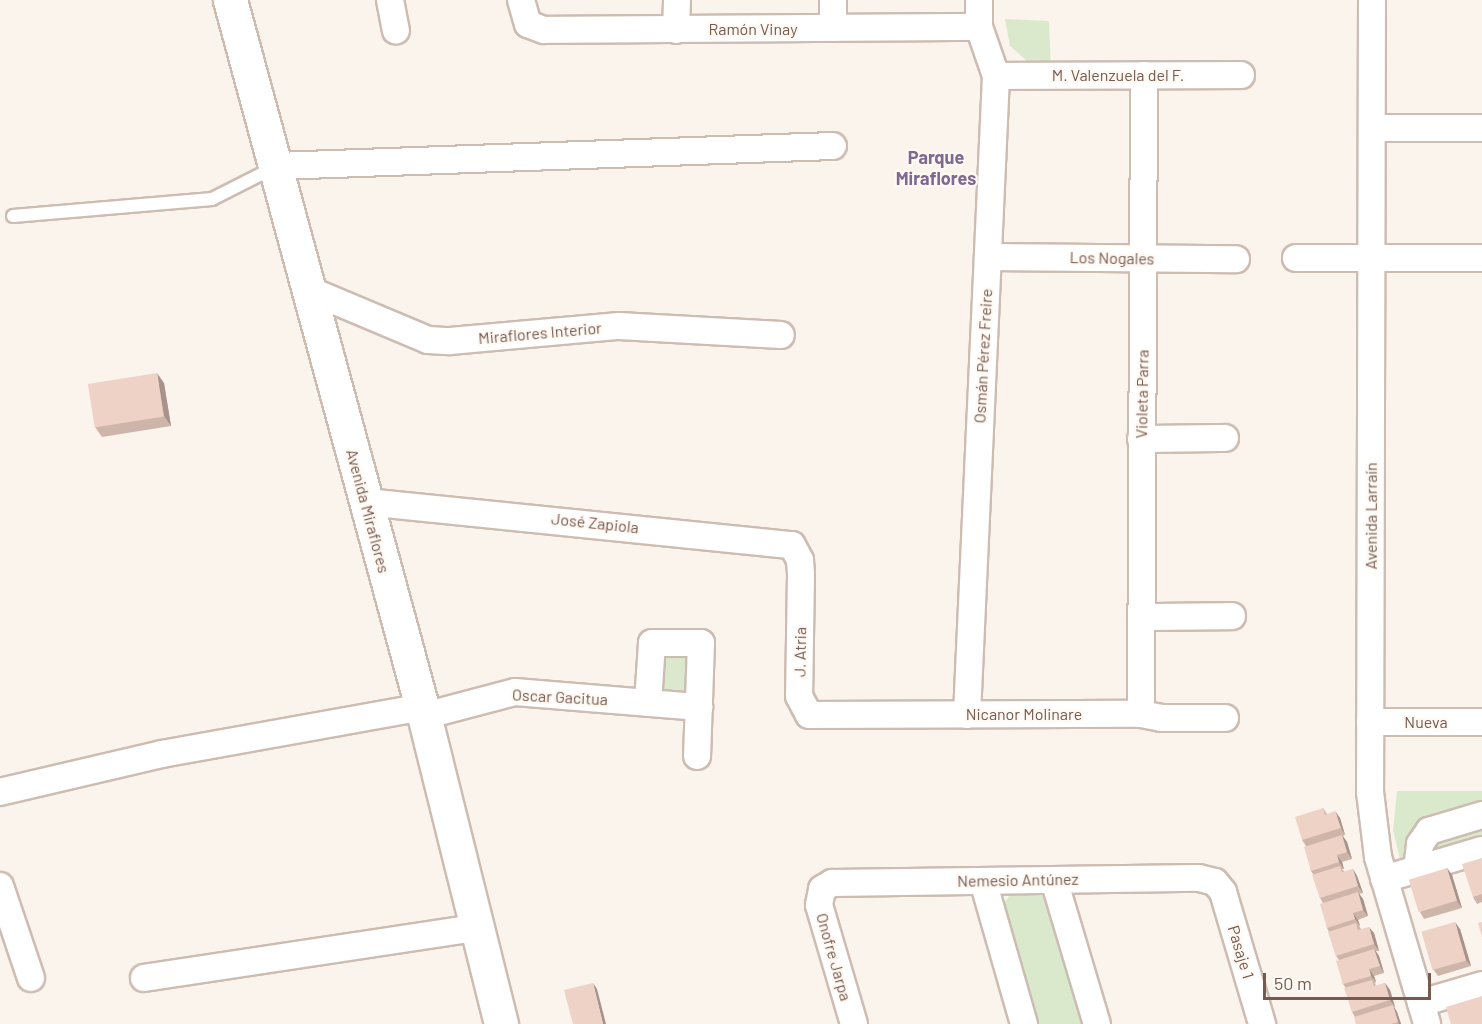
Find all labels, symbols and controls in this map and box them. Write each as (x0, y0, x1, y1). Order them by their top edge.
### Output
street label: Ramón Vinay (708, 19, 798, 39)
street label: M. Valenzuela del F. (1052, 65, 1184, 85)
district label: Parque Miraflores (896, 147, 976, 190)
street label: Los Nogales (1069, 248, 1155, 268)
street label: Osmán Pérez Freire (970, 288, 996, 424)
street label: Miraflores Interior (477, 318, 603, 348)
street label: Violeta Parra (1132, 349, 1152, 439)
street label: Avenida Miraflores (342, 447, 394, 575)
street label: Avenida Larraín (1361, 462, 1381, 570)
street label: José Zapiola (550, 509, 640, 537)
street label: J. Atria (790, 627, 810, 677)
street label: Oscar Gacitua (512, 685, 608, 709)
street label: Nicanor Molinare (966, 704, 1082, 724)
street label: Nueva (1404, 712, 1448, 732)
street label: Nemesio Antúnez (957, 869, 1079, 891)
street label: Onofre Jarpa (812, 911, 856, 1003)
street label: Pasaje 1 (1224, 923, 1258, 981)
scale bar (1266, 961, 1434, 999)
text: 50 m (1274, 972, 1312, 994)

